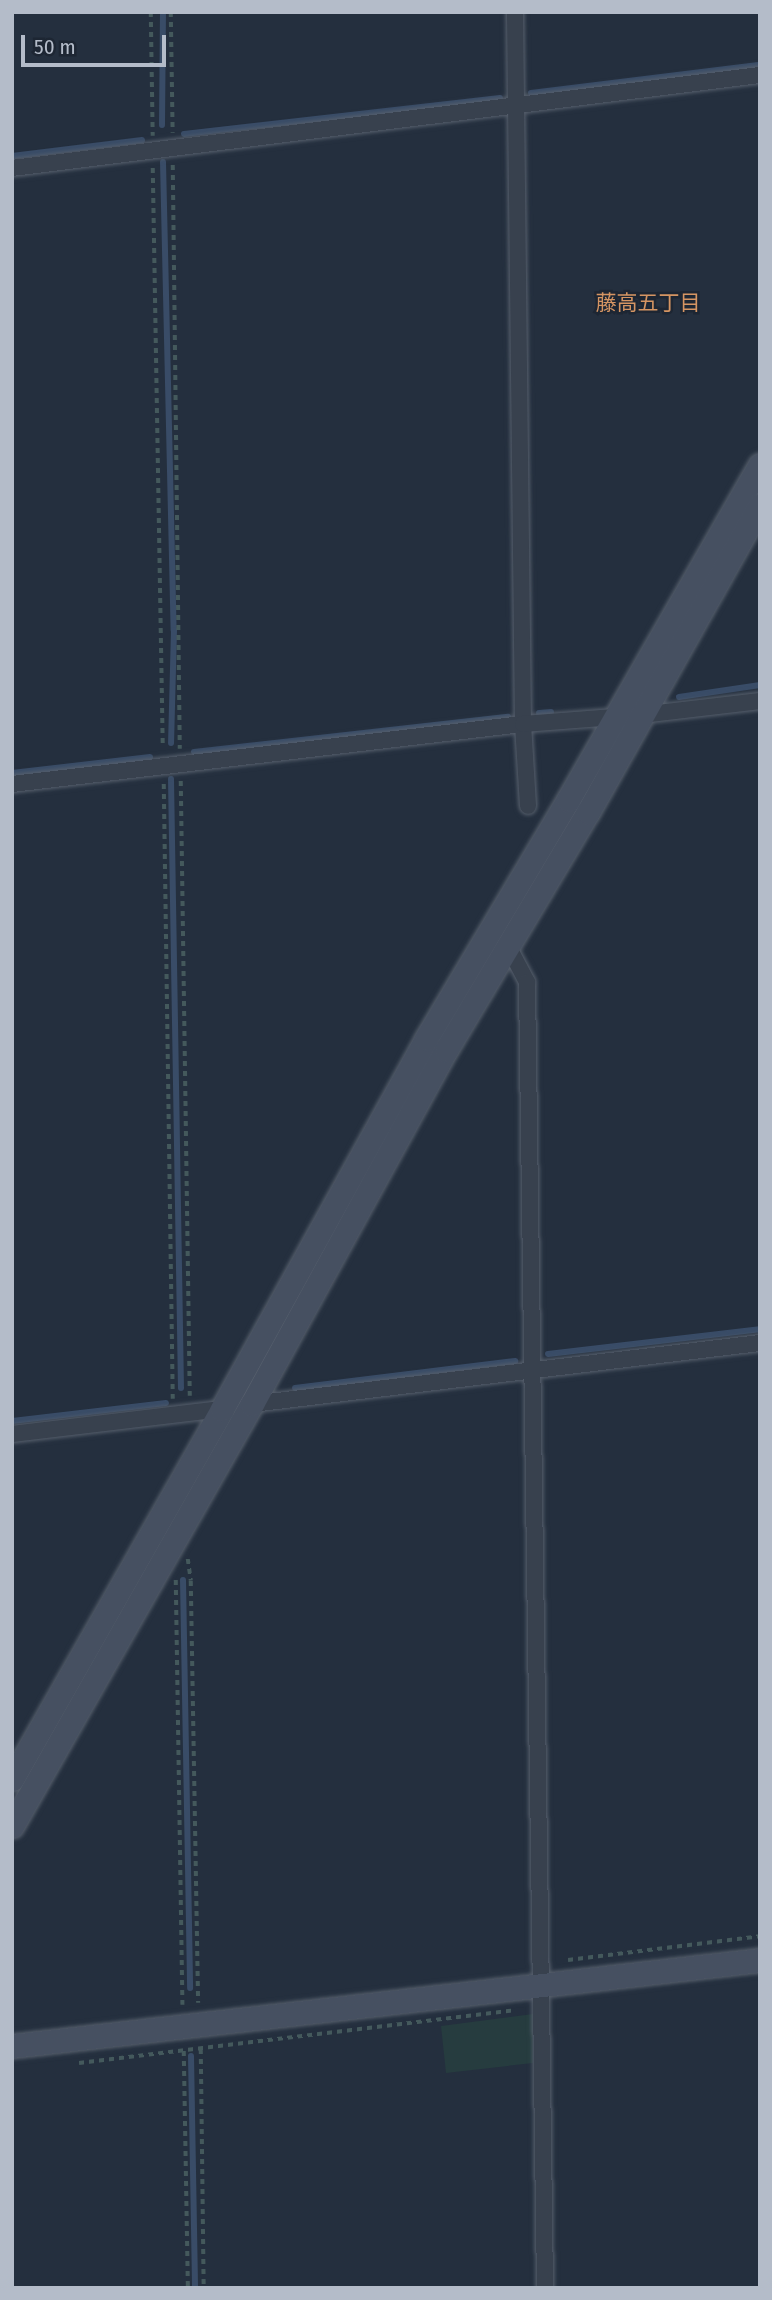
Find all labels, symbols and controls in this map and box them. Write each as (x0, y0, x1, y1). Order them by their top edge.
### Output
scale bar (24, 21, 170, 65)
text: 50 m (34, 34, 76, 60)
district label: 藤高五丁目 (596, 290, 700, 316)

